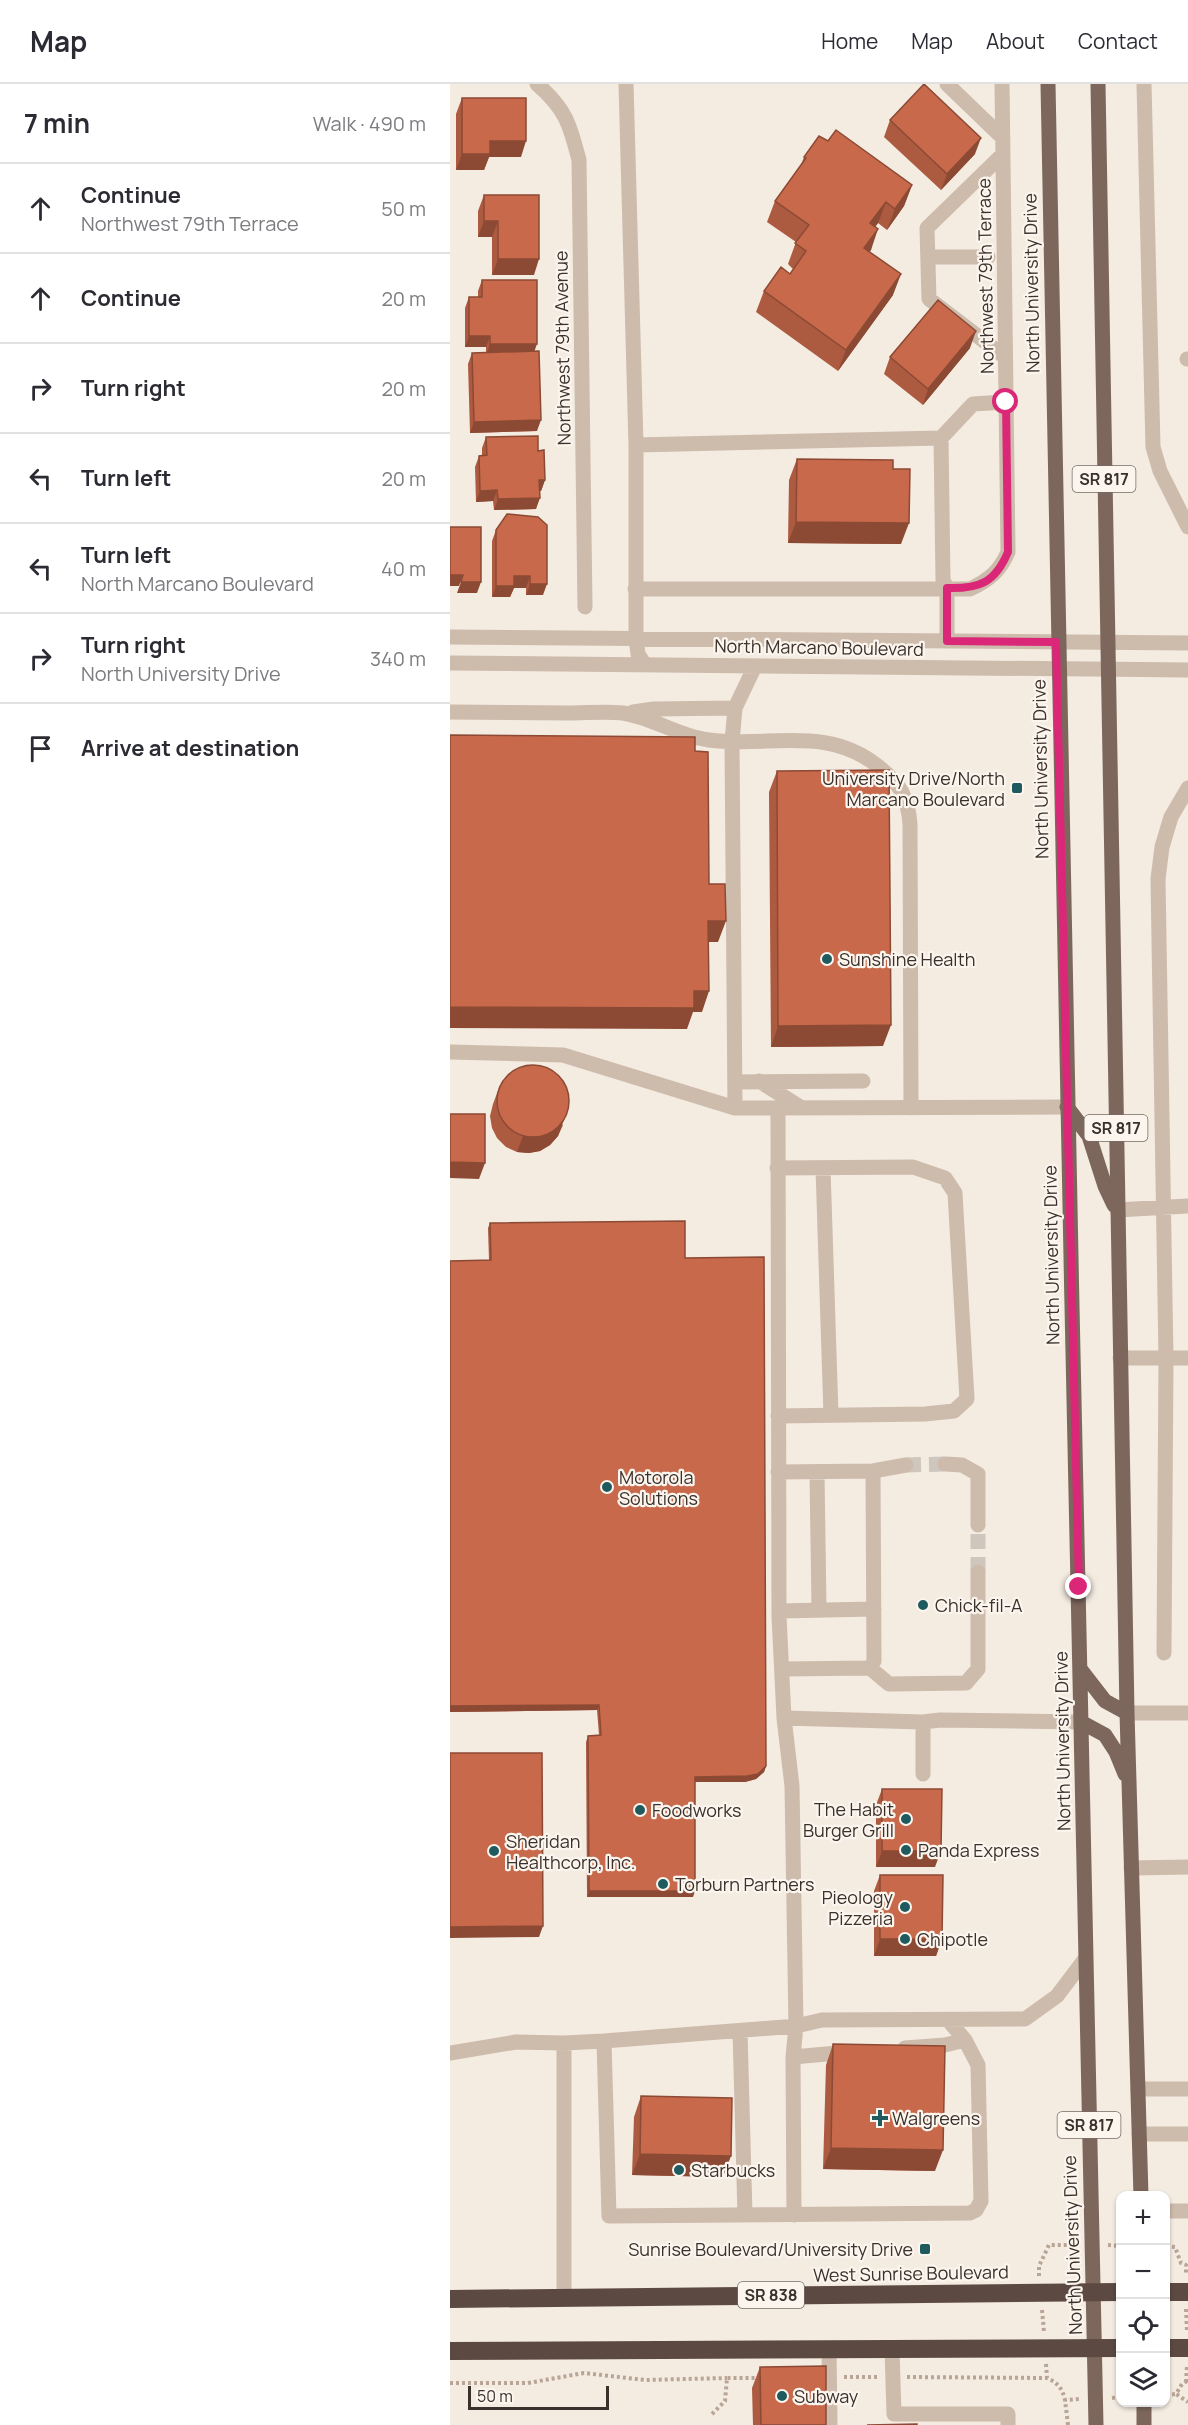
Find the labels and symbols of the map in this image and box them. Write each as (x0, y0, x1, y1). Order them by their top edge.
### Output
street label: Northwest 79th Terrace (971, 178, 999, 374)
street label: North University Drive (1017, 193, 1045, 373)
street label: Northwest 79th Avenue (548, 250, 576, 446)
route start (992, 388, 1018, 414)
road number: SR 817 (1072, 466, 1136, 492)
street label: North Marcano Boulevard (714, 633, 924, 661)
street label: North University Drive (1026, 679, 1054, 859)
place label: University Drive/North Marcano Boulevard (822, 766, 1005, 811)
marker: University Drive/North Marcano Boulevard (1010, 781, 1024, 795)
place label: Sunshine Health (839, 947, 975, 971)
marker: Sunshine Health (820, 952, 834, 966)
road number: SR 817 (1084, 1115, 1148, 1141)
street label: North University Drive (1037, 1165, 1065, 1345)
place label: Motorola Solutions (619, 1465, 698, 1510)
marker: Motorola Solutions (600, 1480, 614, 1494)
route end (1065, 1573, 1091, 1599)
place label: Chick-fil-A (935, 1593, 1023, 1617)
marker: Chick-fil-A (916, 1598, 930, 1612)
street label: North University Drive (1048, 1651, 1076, 1831)
place label: The Habit Burger Grill (803, 1797, 894, 1842)
place label: Foodworks (652, 1798, 742, 1822)
marker: Foodworks (633, 1803, 647, 1817)
marker: The Habit Burger Grill (899, 1812, 913, 1826)
place label: Sheridan Healthcorp, Inc. (506, 1829, 635, 1874)
place label: Panda Express (918, 1838, 1039, 1862)
marker: Panda Express (899, 1843, 913, 1857)
marker: Sheridan Healthcorp, Inc. (487, 1844, 501, 1858)
place label: Torburn Partners (675, 1872, 814, 1896)
marker: Torburn Partners (656, 1877, 670, 1891)
place label: Pieology Pizzeria (822, 1885, 893, 1930)
marker: Pieology Pizzeria (898, 1900, 912, 1914)
place label: Chipotle (917, 1927, 988, 1951)
marker: Chipotle (898, 1932, 912, 1946)
place label: Walgreens (892, 2106, 980, 2130)
marker: Walgreens (873, 2111, 887, 2125)
road number: SR 817 (1058, 2112, 1120, 2138)
street label: North University Drive (1057, 2155, 1087, 2335)
place label: Starbucks (691, 2158, 775, 2182)
marker: Starbucks (672, 2163, 686, 2177)
place label: Sunrise Boulevard/University Drive (628, 2237, 913, 2261)
marker: Sunrise Boulevard/University Drive (918, 2242, 932, 2256)
street label: West Sunrise Boulevard (813, 2259, 1009, 2287)
road number: SR 838 (738, 2282, 804, 2308)
scale bar (468, 2383, 609, 2410)
place label: Subway (794, 2384, 859, 2408)
marker: Subway (775, 2389, 789, 2403)

